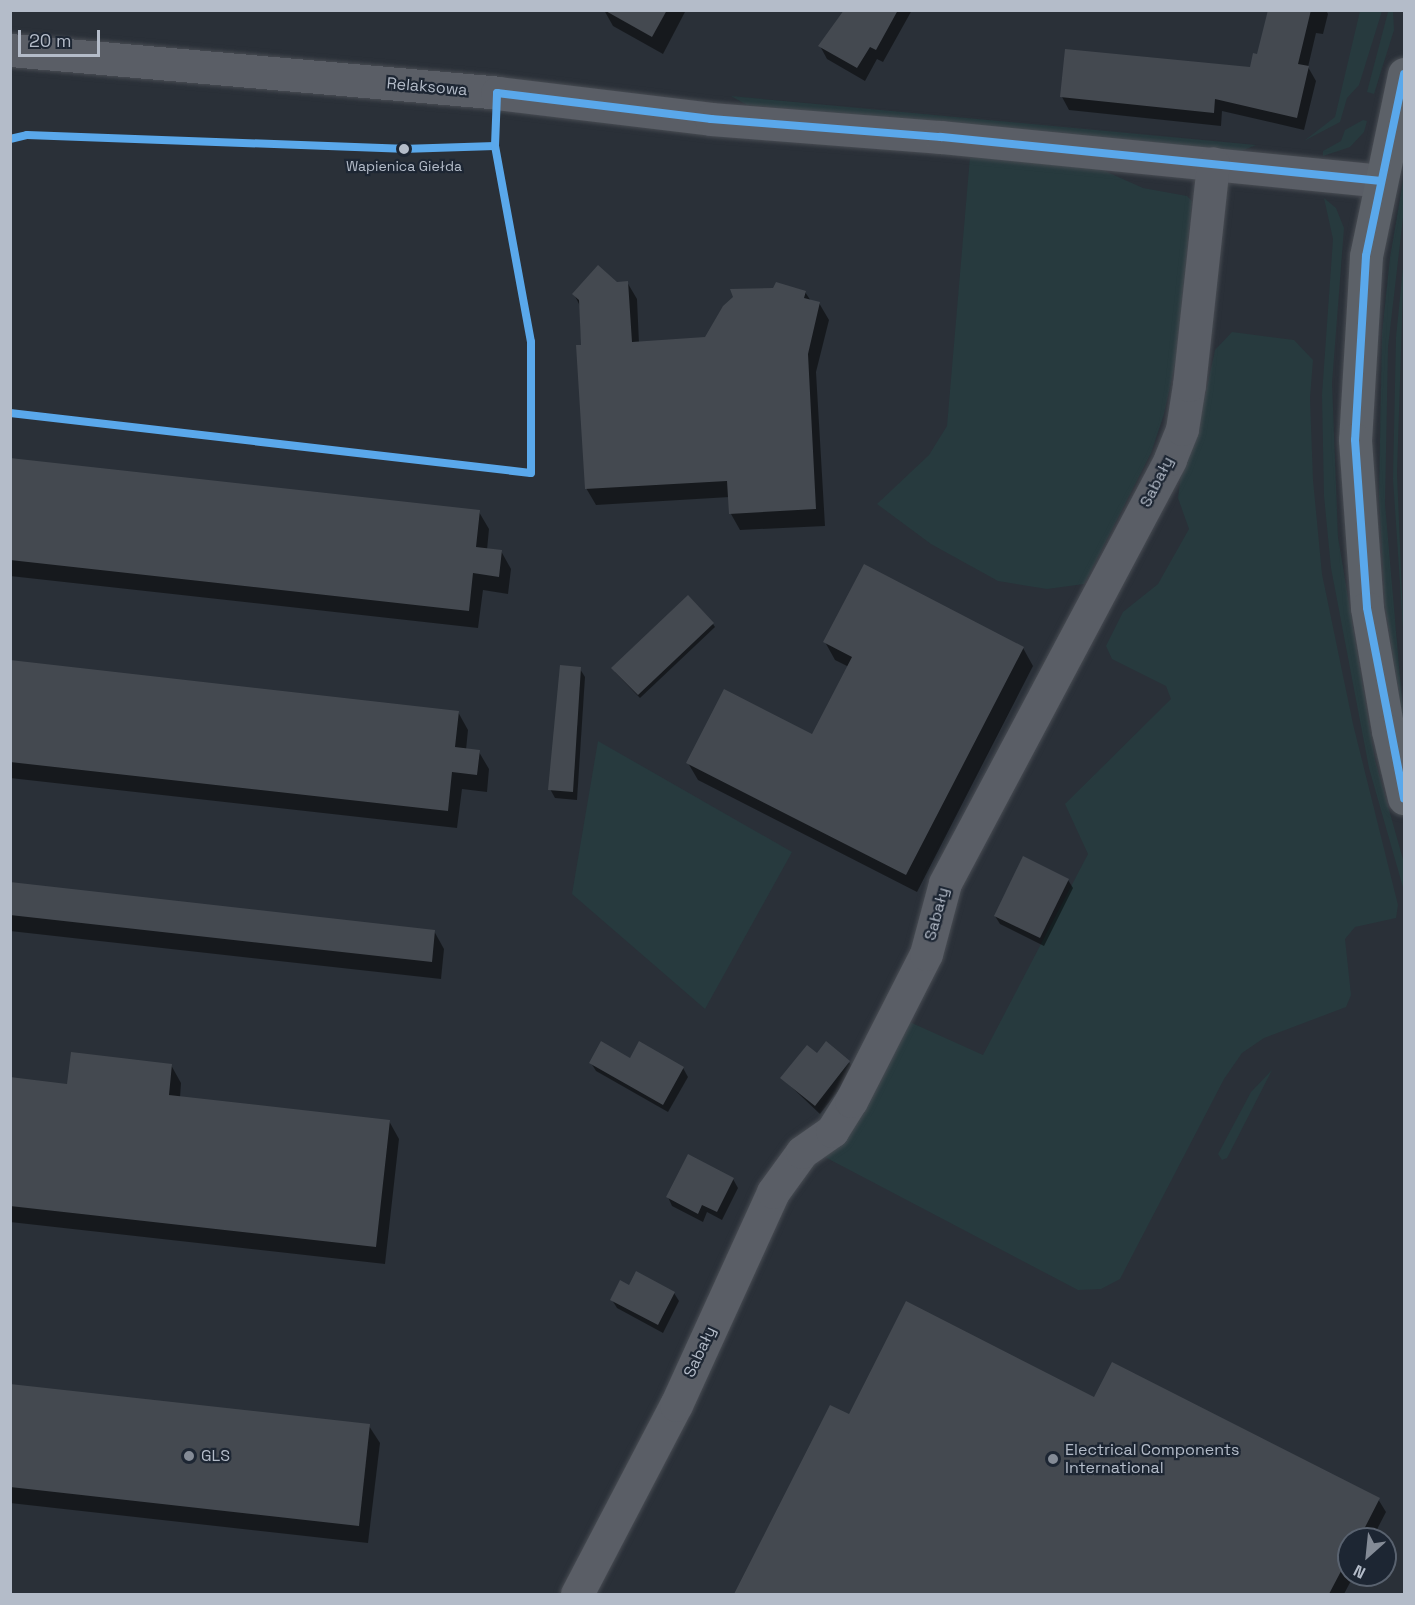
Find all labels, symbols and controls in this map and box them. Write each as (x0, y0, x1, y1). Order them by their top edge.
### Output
scale bar (21, 18, 104, 56)
text: 20 m (29, 29, 72, 52)
street label: Relaksowa (386, 74, 468, 100)
marker: Wapienica Giełda (398, 143, 410, 155)
place label: Wapienica Giełda (346, 158, 462, 174)
street label: Sabały (1136, 454, 1178, 510)
street label: Sabały (921, 885, 953, 943)
street label: Sabały (680, 1323, 720, 1381)
place label: Electrical Components International (1065, 1440, 1240, 1478)
place label: GLS (201, 1446, 230, 1466)
marker: GLS (182, 1449, 196, 1463)
marker: Electrical Components International (1046, 1452, 1060, 1466)
north arrow (1337, 1527, 1397, 1587)
text: N (1350, 1560, 1369, 1583)

